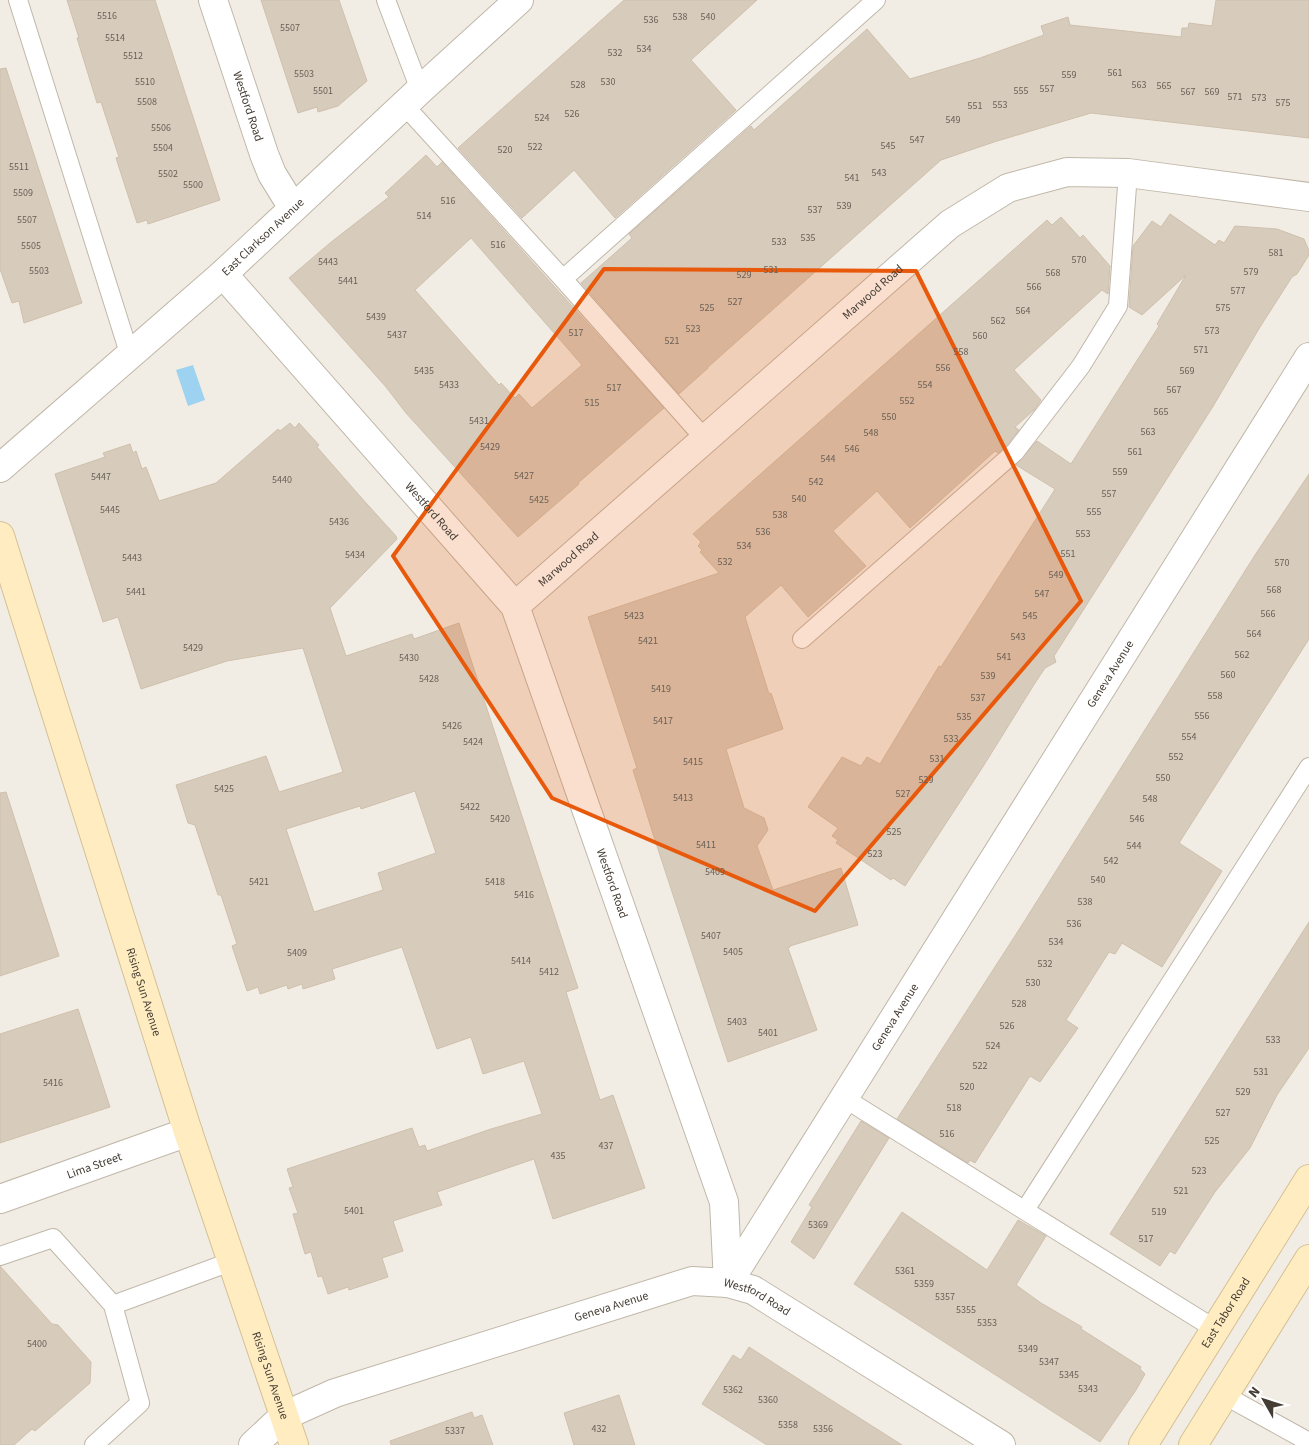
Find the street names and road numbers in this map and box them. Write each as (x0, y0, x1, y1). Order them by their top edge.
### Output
street label: Westford Road (229, 69, 268, 144)
street label: East Clarkson Avenue (218, 194, 308, 280)
street label: Marwood Road (839, 261, 907, 323)
street label: Westford Road (401, 478, 462, 544)
street label: Marwood Road (534, 528, 602, 591)
street label: Geneva Avenue (1083, 637, 1138, 711)
street label: Westford Road (592, 846, 632, 921)
street label: Rising Sun Avenue (122, 946, 166, 1038)
street label: Geneva Avenue (867, 980, 923, 1054)
street label: Lima Street (64, 1148, 124, 1183)
street label: Westford Road (722, 1274, 794, 1320)
street label: East Tabor Road (1197, 1274, 1254, 1351)
street label: Geneva Avenue (572, 1287, 651, 1326)
street label: Rising Sun Avenue (248, 1329, 293, 1422)

